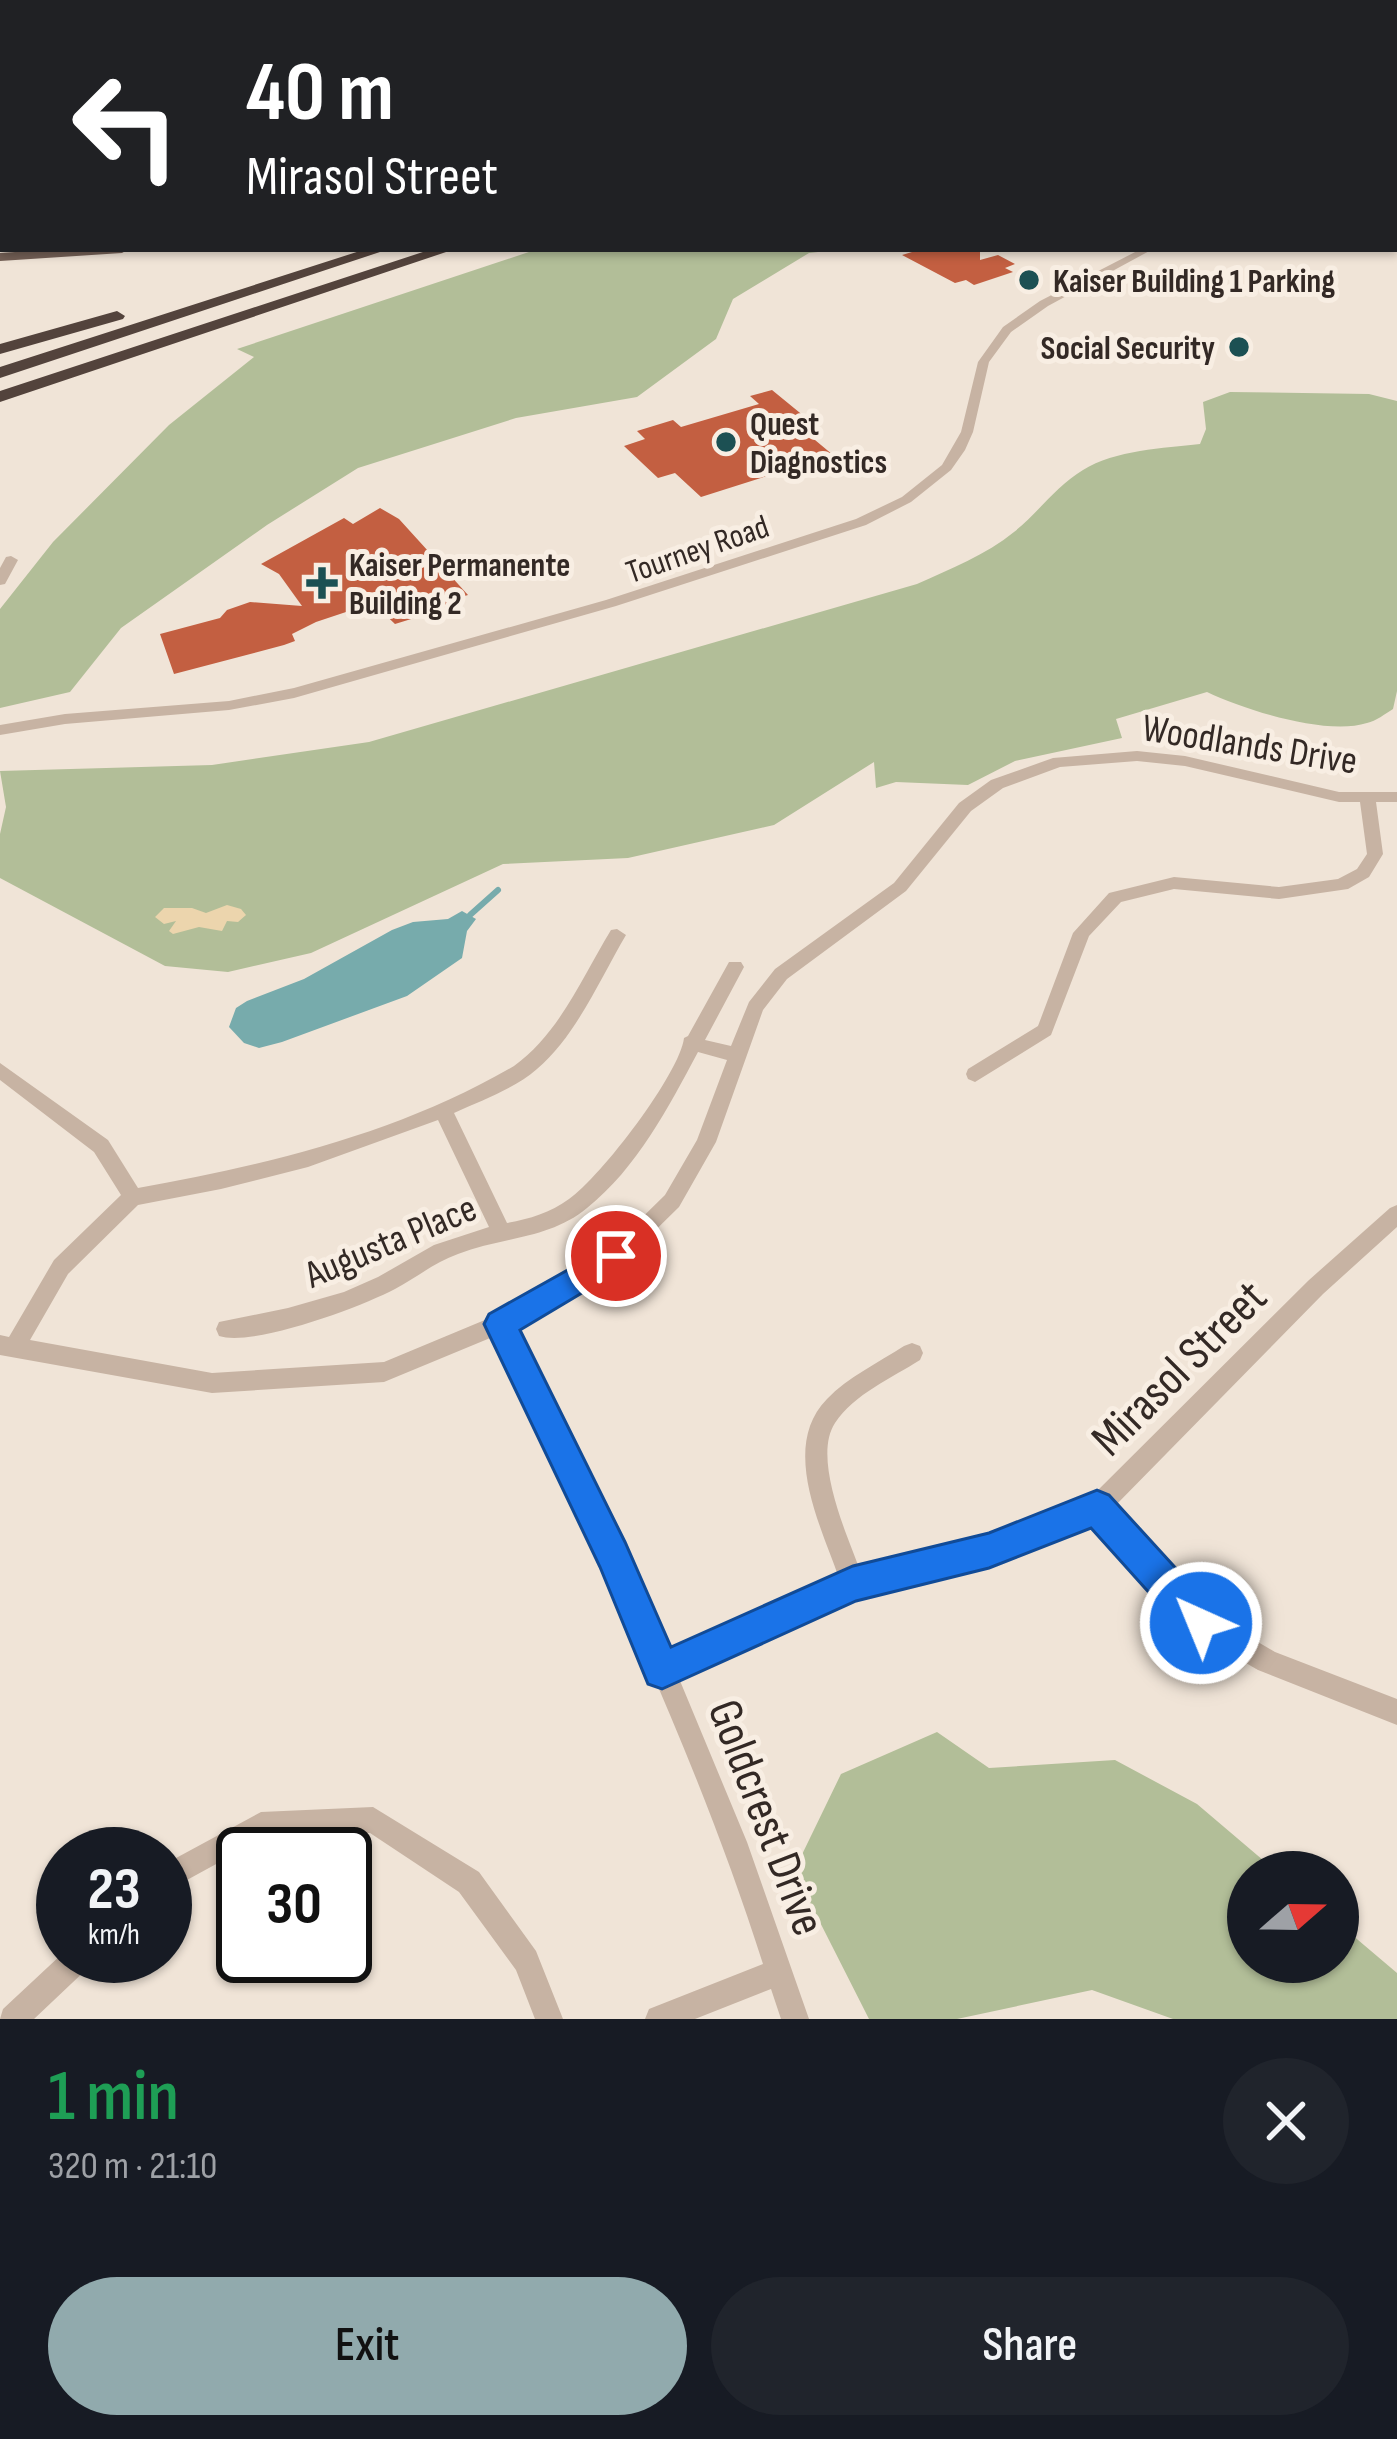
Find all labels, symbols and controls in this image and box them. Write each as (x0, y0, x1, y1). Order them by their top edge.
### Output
text: 40 m (246, 43, 394, 144)
icon: left (48, 48, 204, 204)
text: Mirasol Street (246, 145, 498, 210)
place label: Kaiser Building 1 Parking (1053, 262, 1335, 302)
marker: Kaiser Building 1 Parking (1016, 267, 1042, 293)
place label: Social Security (1041, 329, 1215, 369)
marker: Social Security (1226, 334, 1252, 360)
place label: Quest Diagnostics (750, 405, 887, 483)
marker: Quest Diagnostics (713, 429, 739, 455)
street label: Tourney Road (621, 507, 774, 593)
place label: Kaiser Permanente Building 2 (349, 546, 570, 624)
marker: Kaiser Permanente Building 2 (306, 567, 338, 599)
street label: Woodlands Drive (1139, 705, 1360, 786)
street label: Augusta Place (297, 1185, 484, 1300)
pin (565, 1205, 667, 1307)
icon: arrive (583, 1223, 649, 1289)
street label: Mirasol Street (1080, 1269, 1279, 1468)
position arrow (1138, 1560, 1264, 1686)
street label: Goldcrest Drive (695, 1692, 837, 1944)
speed limit sign: 30 (216, 1827, 372, 1983)
north arrow (1227, 1851, 1359, 1983)
map controls (1227, 1851, 1359, 1983)
text: 23 (87, 1854, 141, 1926)
text: km/h (88, 1917, 140, 1953)
text: 1 min (48, 2054, 179, 2141)
button: close (1223, 2058, 1349, 2184)
text: 320 m · 21:10 (48, 2143, 218, 2190)
button: Exit (48, 2277, 687, 2415)
button: Share (711, 2277, 1349, 2415)

